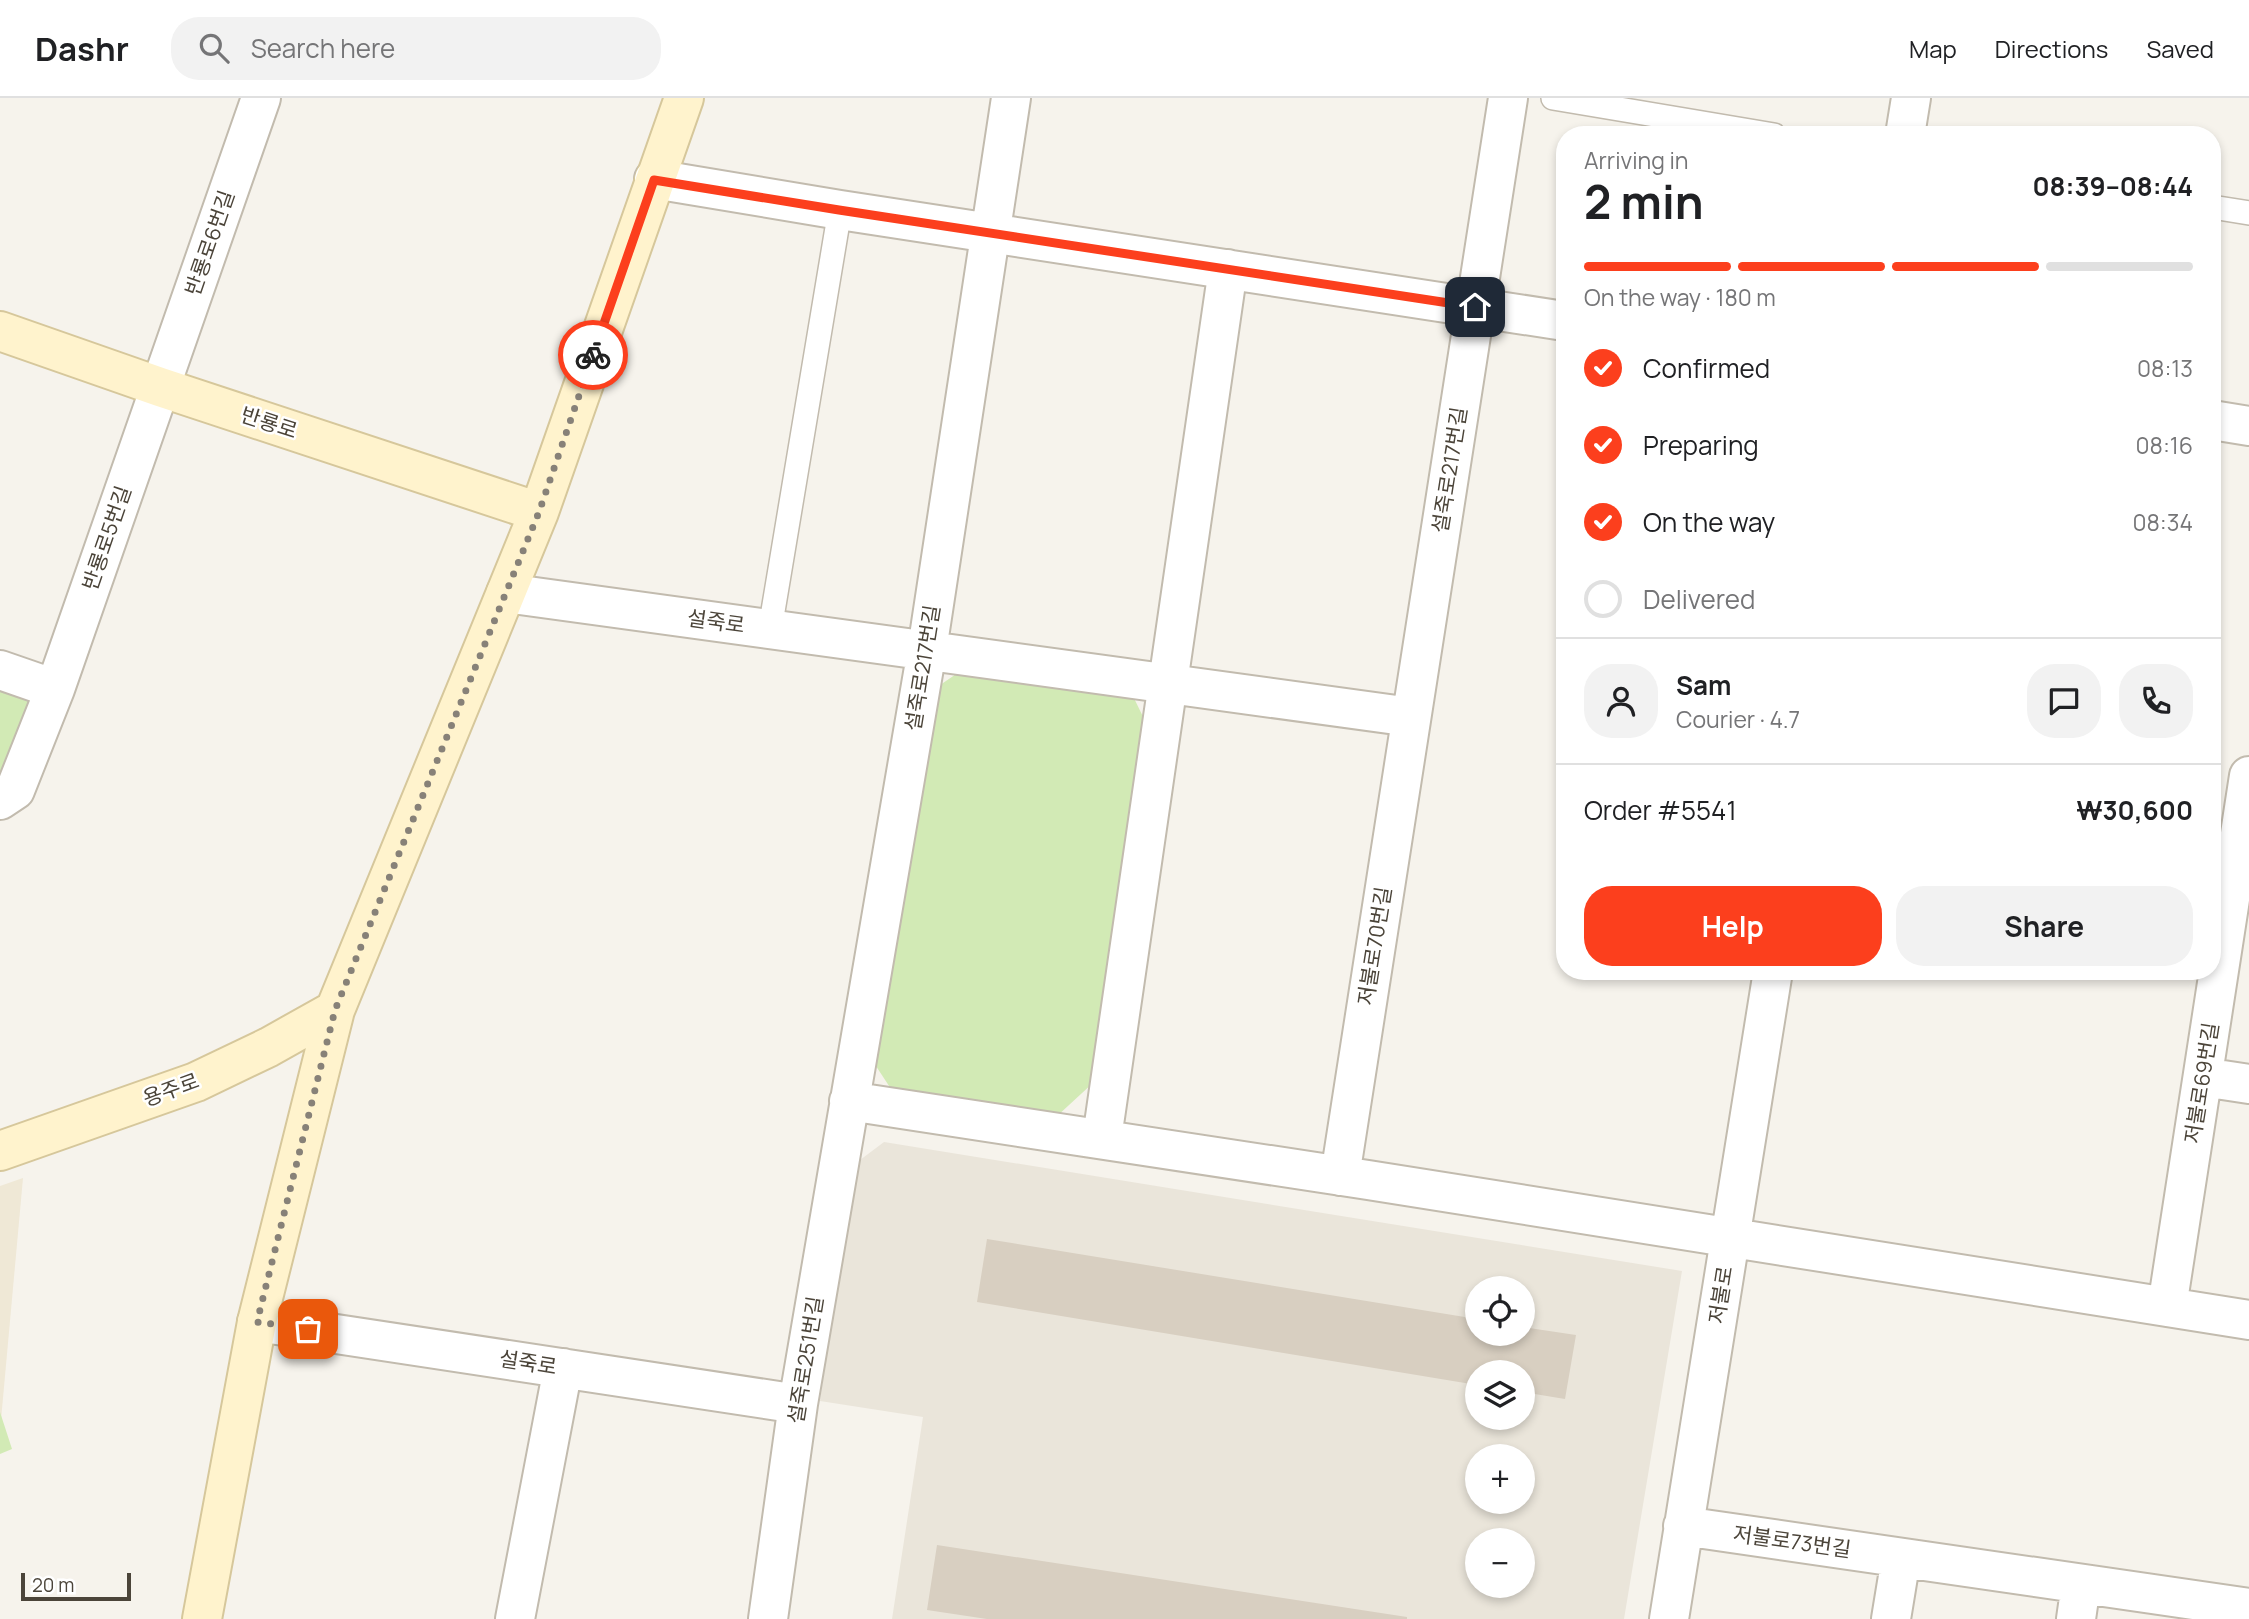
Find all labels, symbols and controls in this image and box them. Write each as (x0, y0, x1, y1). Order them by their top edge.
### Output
search box (171, 17, 661, 80)
text: Dashr (35, 26, 129, 71)
icon: search (195, 29, 233, 67)
text: Search here (251, 30, 395, 66)
text: Map (1909, 32, 1957, 65)
text: Directions (1995, 32, 2108, 65)
text: Saved (2146, 32, 2214, 65)
text: Arriving in (1584, 144, 1689, 176)
text: 08:39–08:44 (2032, 168, 2193, 204)
text: 2 min (1584, 170, 1704, 233)
street label: 반룡로6번길 (178, 186, 240, 299)
pin (1445, 277, 1505, 337)
text: On the way · 180 m (1584, 281, 1776, 313)
icon: home (1456, 288, 1494, 326)
courier (558, 320, 628, 390)
icon: bike (574, 336, 612, 374)
icon: check (1584, 349, 1622, 387)
text: Confirmed (1643, 350, 1770, 386)
text: 08:13 (2137, 352, 2193, 384)
street label: 반룡로 (237, 400, 301, 444)
street label: 설죽로217번길 (1425, 405, 1473, 535)
icon: check (1584, 426, 1622, 464)
text: Preparing (1643, 427, 1759, 463)
text: 08:16 (2136, 429, 2193, 461)
street label: 반룡로5번길 (75, 482, 137, 594)
icon: check (1584, 503, 1622, 541)
text: On the way (1643, 504, 1775, 540)
text: 08:34 (2132, 506, 2193, 538)
text: Delivered (1643, 581, 1755, 617)
street label: 설죽로 (685, 603, 747, 639)
street label: 설죽로217번길 (898, 603, 946, 733)
button: person (1584, 664, 1658, 738)
button: chat (2027, 664, 2101, 738)
button: phone (2119, 664, 2193, 738)
text: Sam (1676, 667, 1731, 703)
text: Courier · 4.7 (1676, 703, 1800, 735)
text: Order #5541 (1584, 792, 1737, 828)
text: ₩30,600 (2076, 792, 2193, 828)
street label: 저불로70번길 (1351, 884, 1397, 1007)
button: Help (1584, 886, 1882, 966)
button: Share (1896, 886, 2193, 966)
street label: 저불로69번길 (2178, 1020, 2224, 1146)
street label: 용주로 (139, 1066, 203, 1112)
street label: 저불로 (1702, 1264, 1738, 1326)
map controls (1465, 1276, 1535, 1598)
button: locate (1465, 1276, 1535, 1346)
street label: 설죽로251번길 (781, 1294, 829, 1426)
pin (278, 1299, 338, 1359)
icon: bag (289, 1310, 327, 1348)
street label: 설죽로 (497, 1344, 559, 1380)
button: layers (1465, 1360, 1535, 1430)
button: + (1465, 1444, 1535, 1514)
street label: 저불로73번길 (1731, 1519, 1853, 1563)
button: − (1465, 1528, 1535, 1598)
scale bar (21, 1570, 131, 1602)
text: 20 m (32, 1572, 74, 1598)

